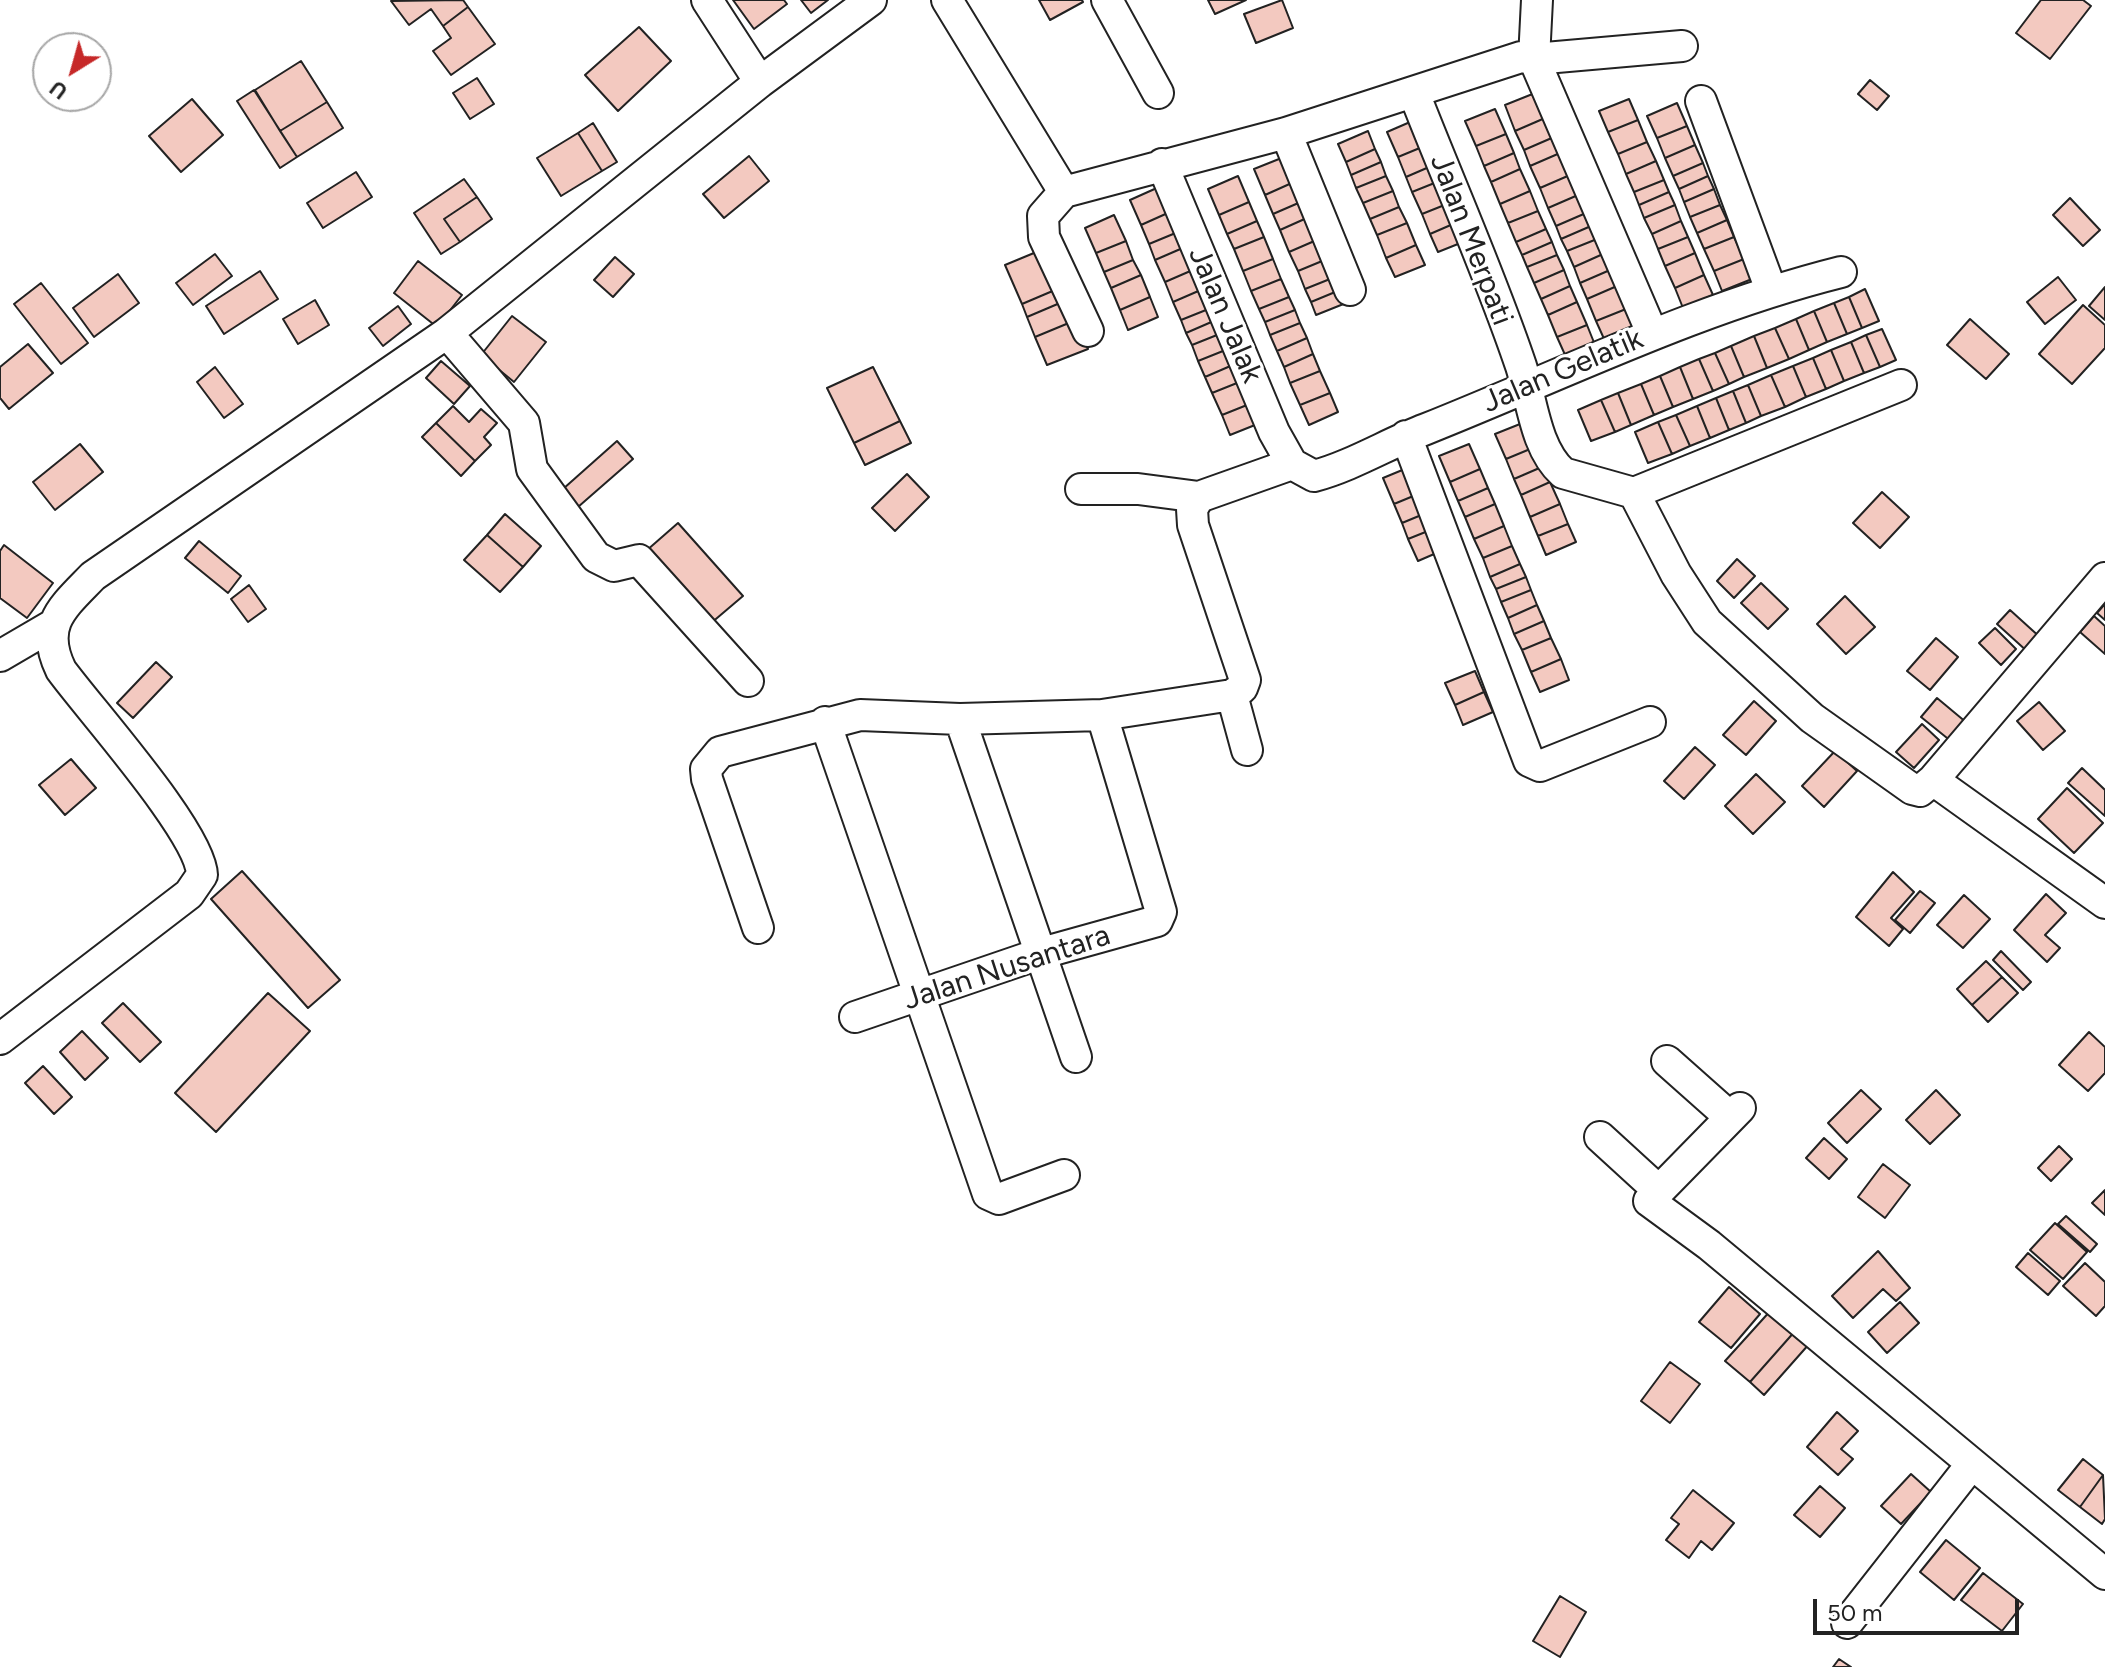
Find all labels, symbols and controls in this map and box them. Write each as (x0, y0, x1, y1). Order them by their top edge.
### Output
north arrow (32, 32, 112, 112)
text: U (44, 75, 73, 105)
street label: Jalan Merpati (1422, 150, 1520, 330)
street label: Jalan Jalak (1180, 242, 1270, 388)
street label: Jalan Gelatik (1477, 321, 1649, 421)
street label: Jalan Nusantara (899, 918, 1115, 1018)
scale bar (1817, 1583, 2023, 1633)
text: 50 m (1827, 1598, 1883, 1627)

